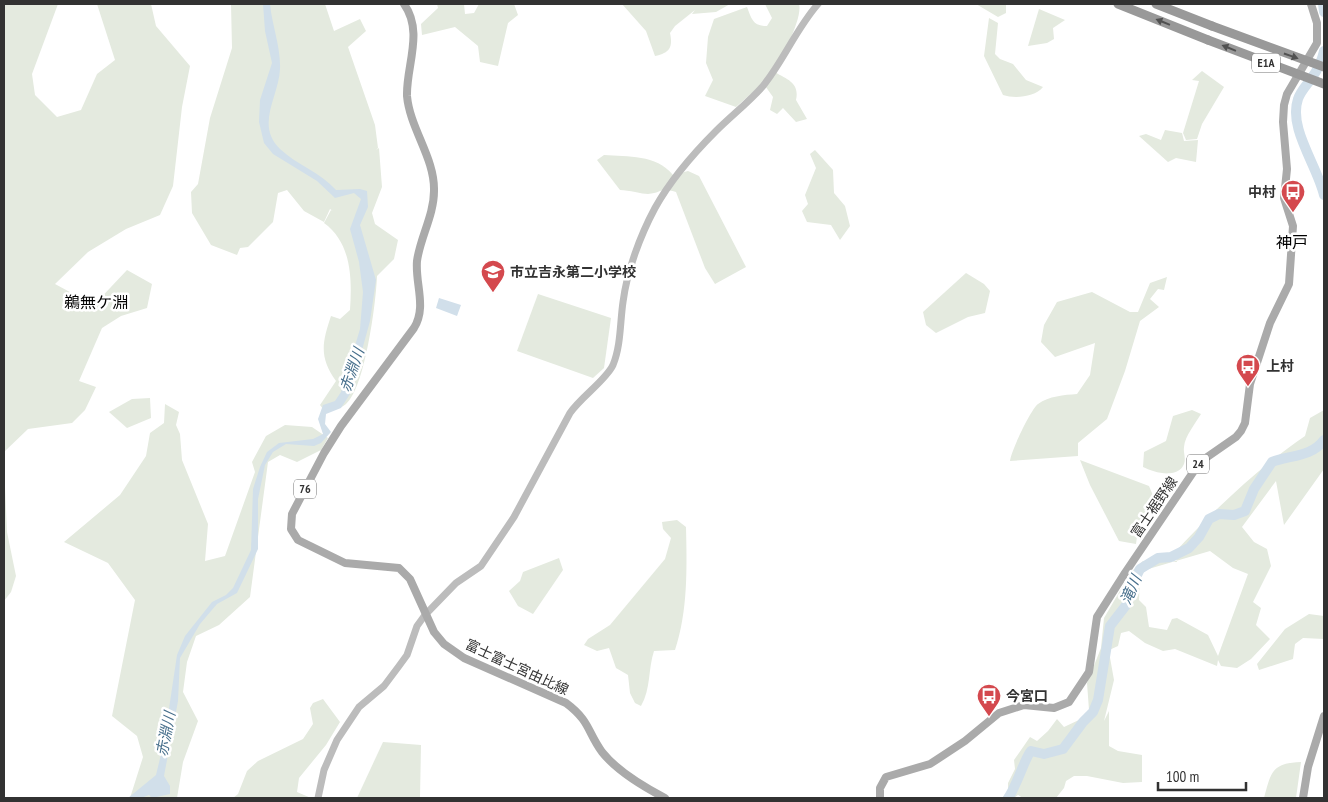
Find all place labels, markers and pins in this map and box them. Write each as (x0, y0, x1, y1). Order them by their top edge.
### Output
bus stop icon: 中村 (1280, 179, 1306, 213)
place label: 中村 (1248, 183, 1276, 201)
school or university icon: 市立吉永第二小学校 (480, 259, 506, 293)
place label: 市立吉永第二小学校 (510, 263, 636, 281)
bus stop icon: 上村 (1235, 353, 1261, 387)
place label: 上村 (1266, 357, 1294, 375)
bus stop icon: 今宮口 (976, 683, 1002, 717)
place label: 今宮口 (1006, 687, 1048, 705)

